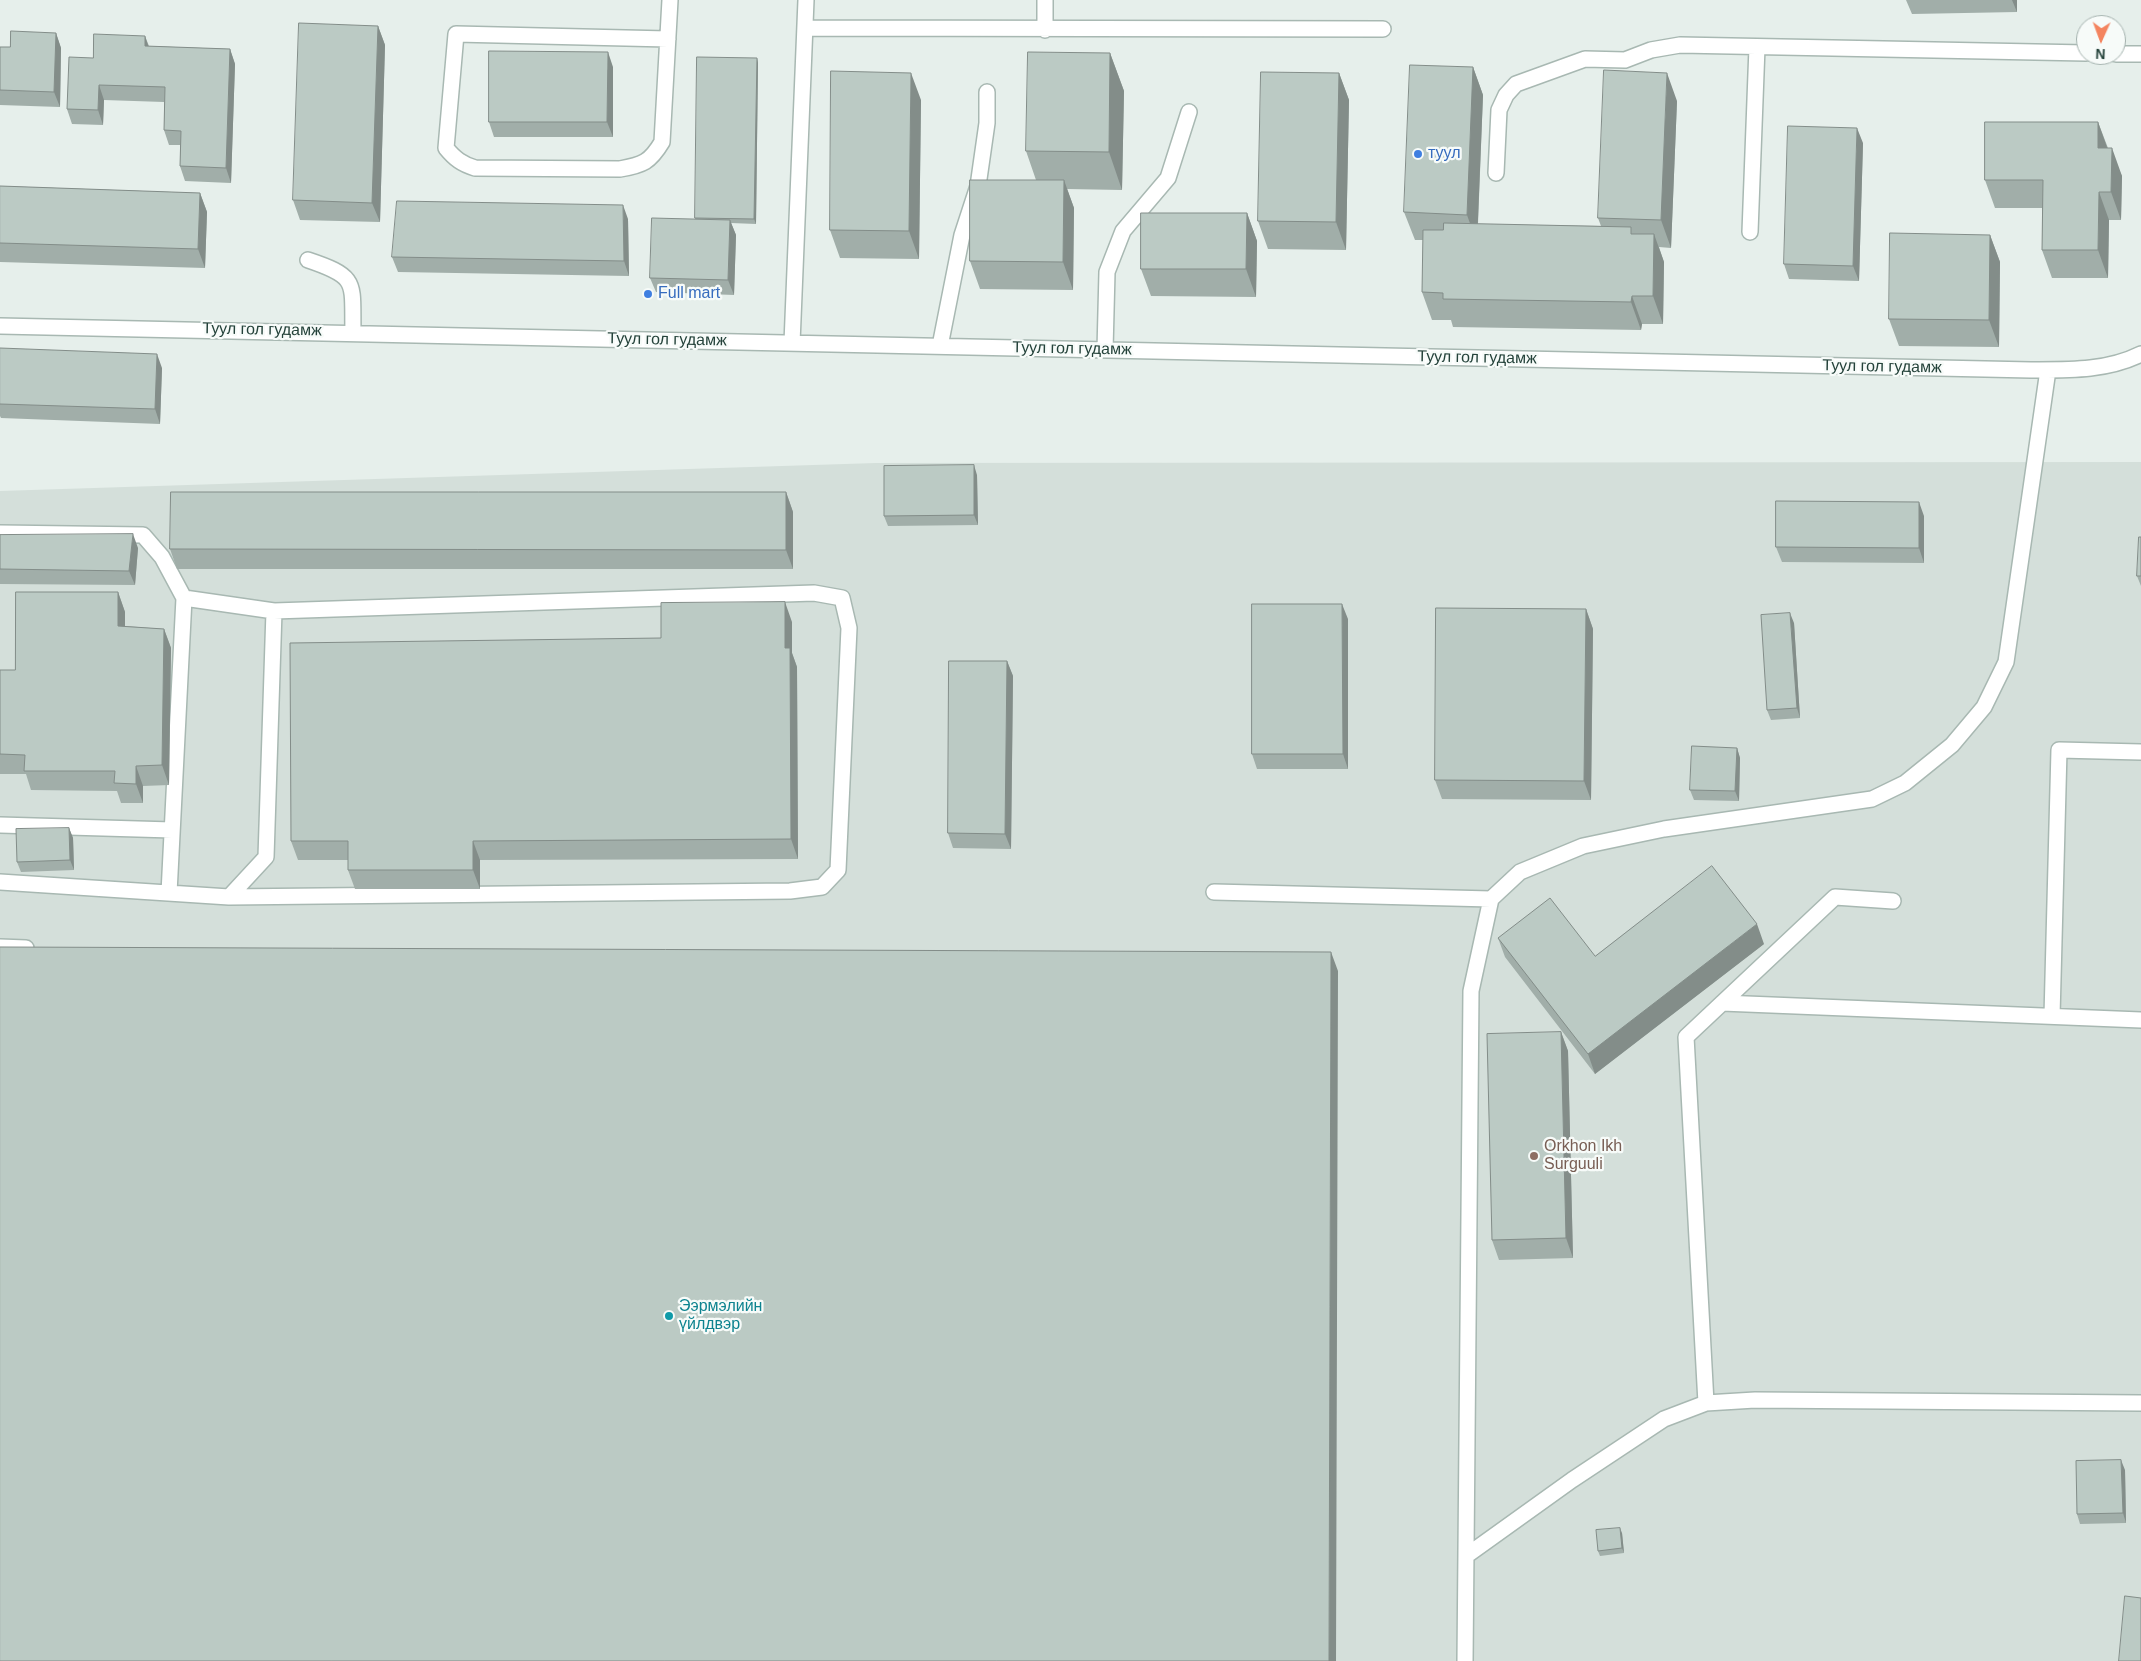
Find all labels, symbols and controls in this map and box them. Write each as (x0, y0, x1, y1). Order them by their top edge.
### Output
north arrow (2076, 15, 2126, 65)
text: N (2095, 46, 2106, 62)
place label: туул (1428, 144, 1460, 164)
marker: туул (1412, 148, 1424, 160)
place label: Full mart (658, 284, 720, 304)
marker: Full mart (642, 288, 654, 300)
street label: Туул гол гудамж (202, 319, 322, 341)
street label: Туул гол гудамж (607, 329, 727, 351)
street label: Туул гол гудамж (1012, 338, 1132, 360)
street label: Туул гол гудамж (1417, 347, 1537, 369)
street label: Туул гол гудамж (1822, 356, 1942, 378)
place label: Orkhon Ikh Surguuli (1544, 1137, 1622, 1175)
marker: Orkhon Ikh Surguuli (1528, 1150, 1540, 1162)
place label: Ээрмэлийн үйлдвэр (679, 1297, 762, 1335)
marker: Ээрмэлийн үйлдвэр (663, 1310, 675, 1322)

